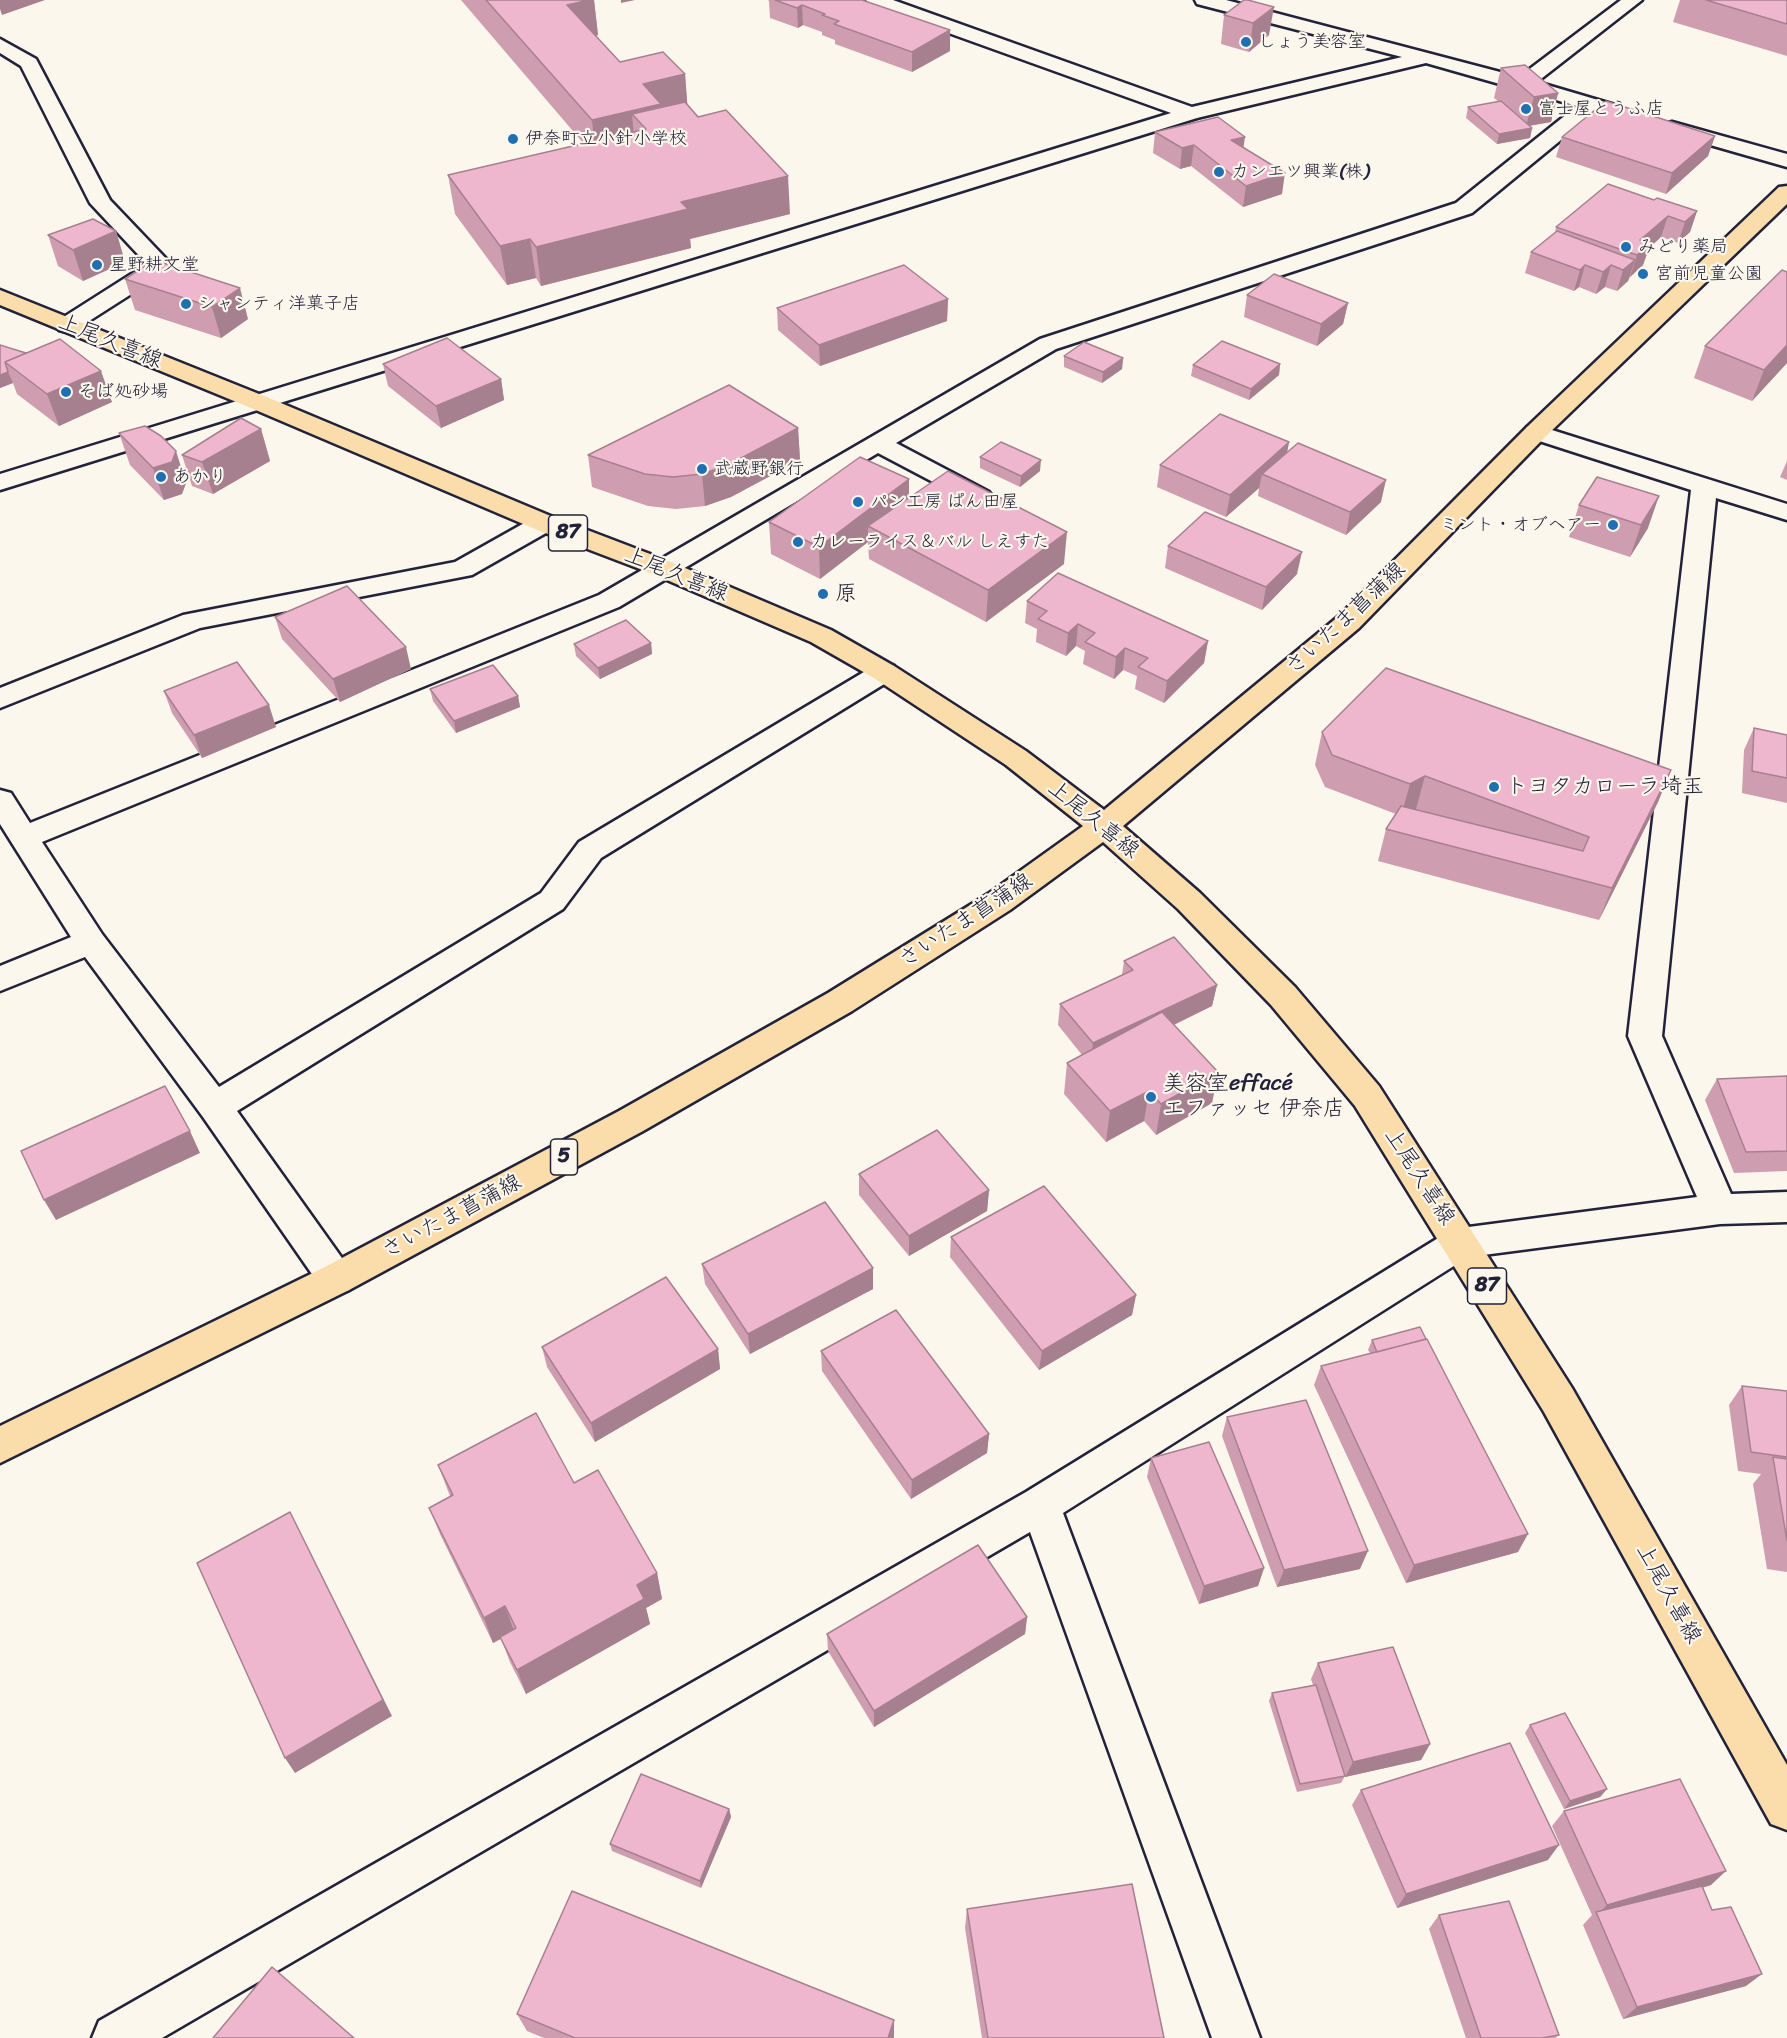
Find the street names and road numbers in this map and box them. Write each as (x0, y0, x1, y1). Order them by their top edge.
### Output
street label: 上尾久喜線 (54, 309, 166, 375)
road number: 87 (548, 515, 588, 551)
street label: 上尾久喜線 (620, 542, 732, 608)
street label: さいたま菖蒲線 (1281, 557, 1411, 681)
street label: 上尾久喜線 (1042, 775, 1144, 865)
street label: さいたま菖蒲線 (894, 868, 1038, 974)
street label: 上尾久喜線 (1378, 1124, 1460, 1230)
road number: 5 (550, 1139, 578, 1175)
street label: さいたま菖蒲線 (378, 1169, 526, 1265)
road number: 87 (1468, 1268, 1506, 1304)
street label: 上尾久喜線 (1630, 1539, 1706, 1649)

